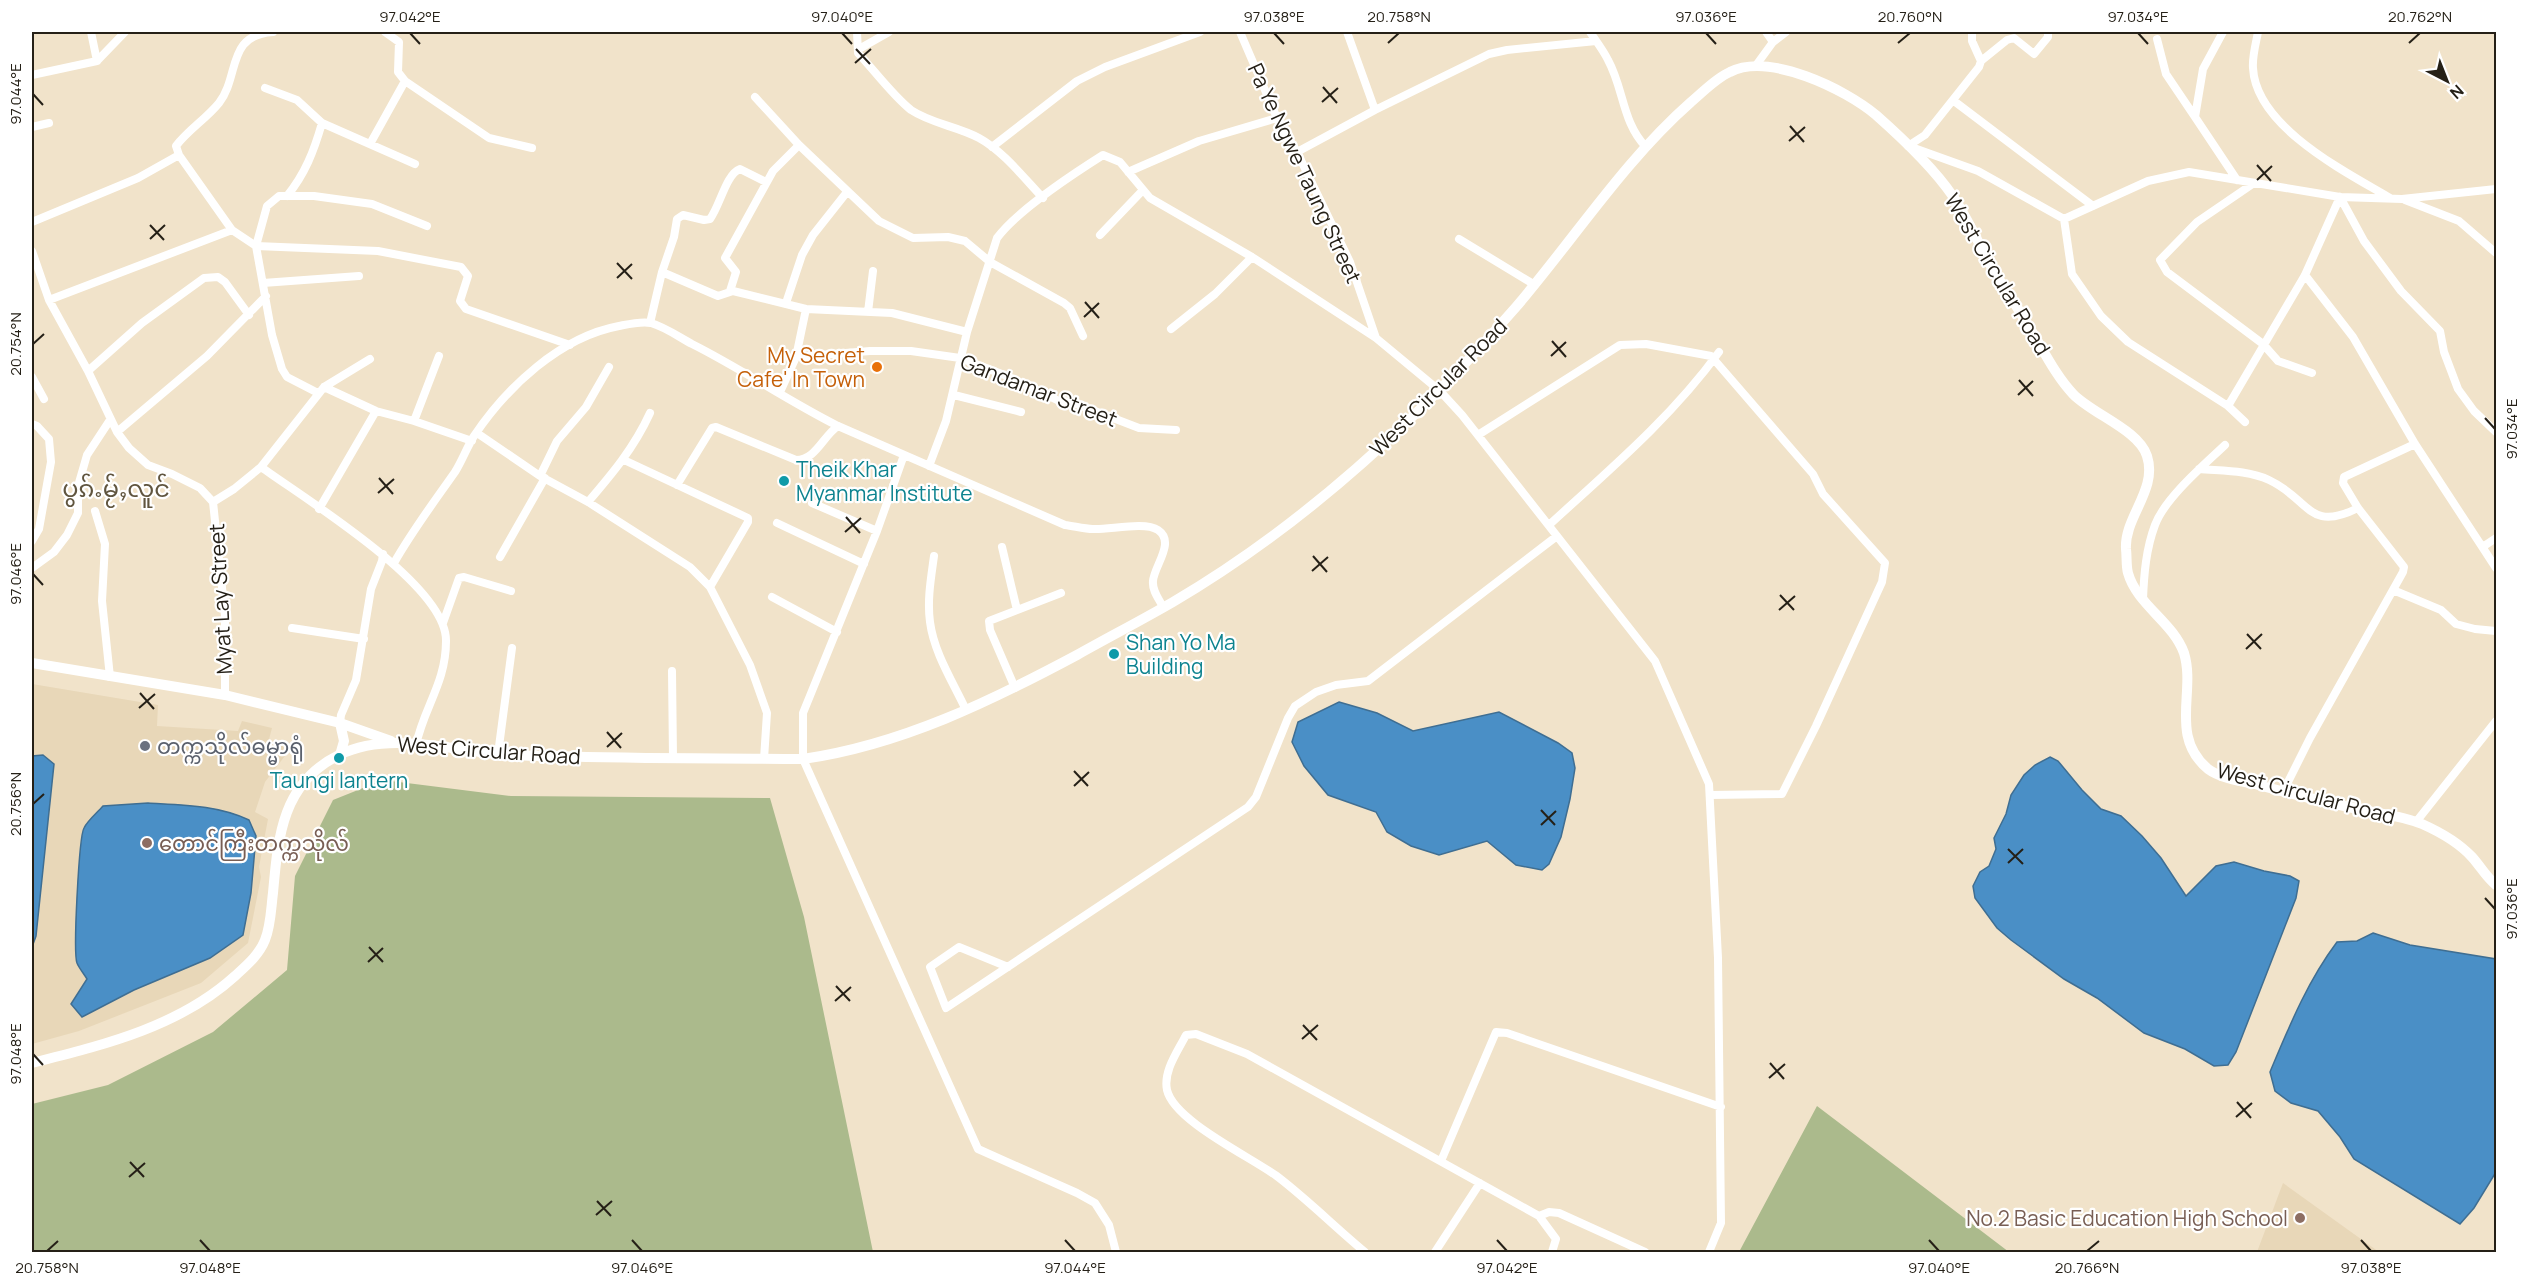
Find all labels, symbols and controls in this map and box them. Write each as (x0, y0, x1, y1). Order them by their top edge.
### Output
text: 97.042°E (379, 6, 441, 27)
text: 97.040°E (811, 6, 873, 27)
text: 97.038°E (1244, 6, 1304, 27)
text: 20.758°N (1367, 6, 1431, 27)
text: 97.036°E (1675, 6, 1737, 27)
text: 20.760°N (1878, 6, 1942, 27)
text: 97.034°E (2107, 6, 2169, 27)
text: 20.762°N (2388, 6, 2452, 27)
north arrow (2417, 51, 2477, 111)
street label: Pa Ye Ngwe Taung Street (1242, 59, 1368, 287)
text: 97.044°E (5, 63, 26, 125)
text: N (2445, 80, 2469, 104)
street label: West Circular Road (1939, 188, 2057, 360)
text: 20.754°N (5, 312, 26, 376)
street label: West Circular Road (1363, 312, 1513, 462)
place label: My Secret Cafe' In Town (737, 341, 865, 393)
street label: Gandamar Street (957, 347, 1121, 433)
marker: My Secret Cafe' In Town (870, 360, 884, 374)
text: 97.034°E (2501, 398, 2522, 460)
place label: Theik Khar Myanmar Institute (796, 455, 973, 507)
district label: ပွၵ်ႉမႂ်ႇလူင် (62, 471, 170, 508)
marker: Theik Khar Myanmar Institute (777, 474, 791, 488)
street label: Myat Lay Street (202, 523, 238, 675)
text: 97.046°E (5, 543, 26, 605)
place label: Shan Yo Ma Building (1126, 628, 1236, 680)
marker: Shan Yo Ma Building (1107, 647, 1121, 661)
street label: West Circular Road (396, 730, 582, 770)
place label: တက္ကသိုလ်ဓမ္မာရုံ (157, 731, 304, 765)
marker: တက္ကသိုလ်ဓမ္မာရုံ (138, 739, 152, 753)
marker: Taungi lantern (332, 751, 346, 765)
street label: West Circular Road (2214, 756, 2398, 830)
place label: Taungi lantern (270, 766, 408, 794)
text: 20.756°N (5, 772, 26, 836)
place label: တောင်ကြီးတက္ကသိုလ် (159, 828, 349, 861)
marker: တောင်ကြီးတက္ကသိုလ် (140, 836, 154, 850)
text: 97.036°E (2501, 878, 2522, 940)
text: 97.048°E (5, 1023, 26, 1085)
place label: No.2 Basic Education High School (1966, 1204, 2288, 1232)
marker: No.2 Basic Education High School (2293, 1211, 2307, 1225)
text: 20.758°N (15, 1257, 79, 1278)
text: 97.048°E (179, 1257, 241, 1278)
text: 97.046°E (611, 1257, 673, 1278)
text: 97.044°E (1044, 1257, 1106, 1278)
text: 97.042°E (1476, 1257, 1538, 1278)
text: 97.040°E (1908, 1257, 1970, 1278)
text: 20.766°N (2055, 1257, 2119, 1278)
text: 97.038°E (2341, 1257, 2401, 1278)

